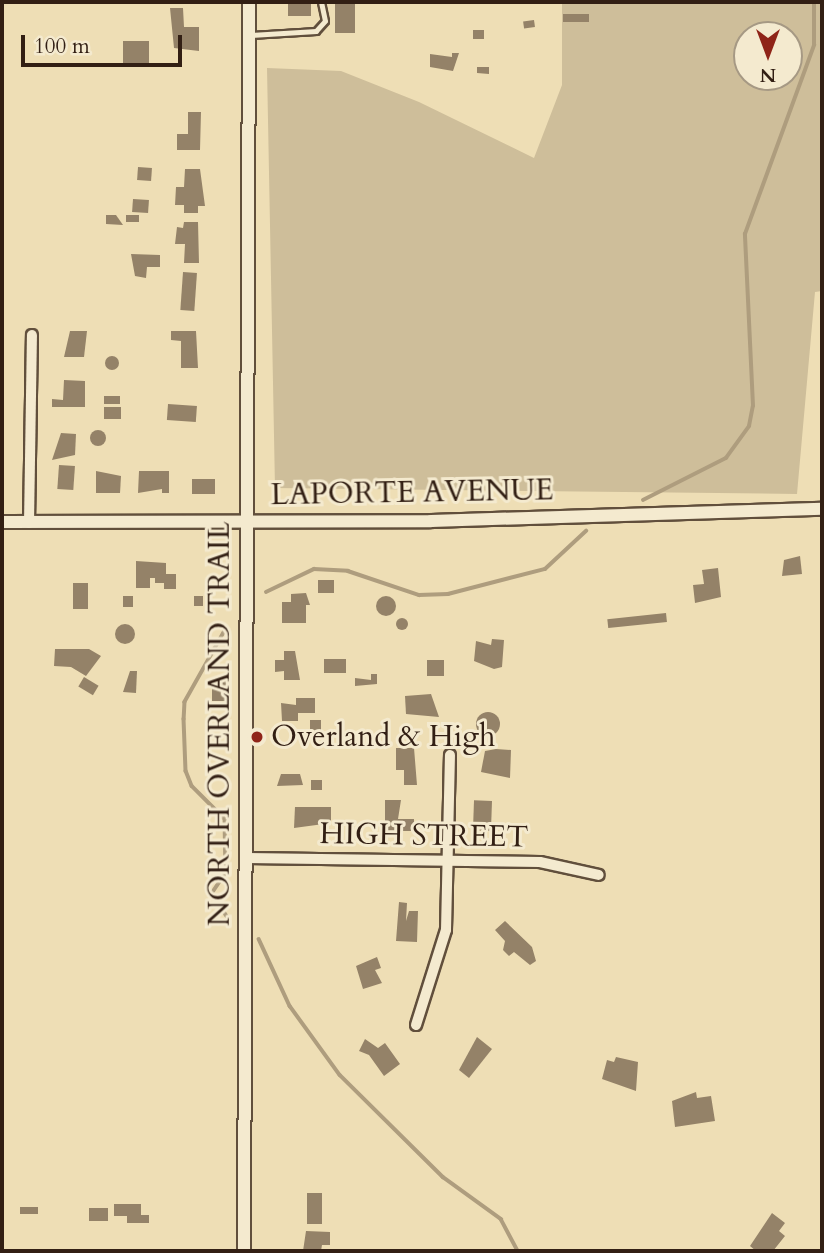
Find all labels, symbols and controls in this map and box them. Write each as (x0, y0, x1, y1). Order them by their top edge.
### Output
scale bar (24, 21, 186, 65)
north arrow (733, 21, 803, 91)
text: 100 m (34, 32, 90, 61)
text: N (760, 62, 776, 88)
street label: LAPORTE AVENUE (270, 473, 554, 513)
street label: NORTH OVERLAND TRAIL (202, 522, 238, 926)
place label: Overland & High (271, 719, 495, 755)
marker: Overland & High (249, 729, 265, 745)
street label: HIGH STREET (319, 816, 529, 856)

